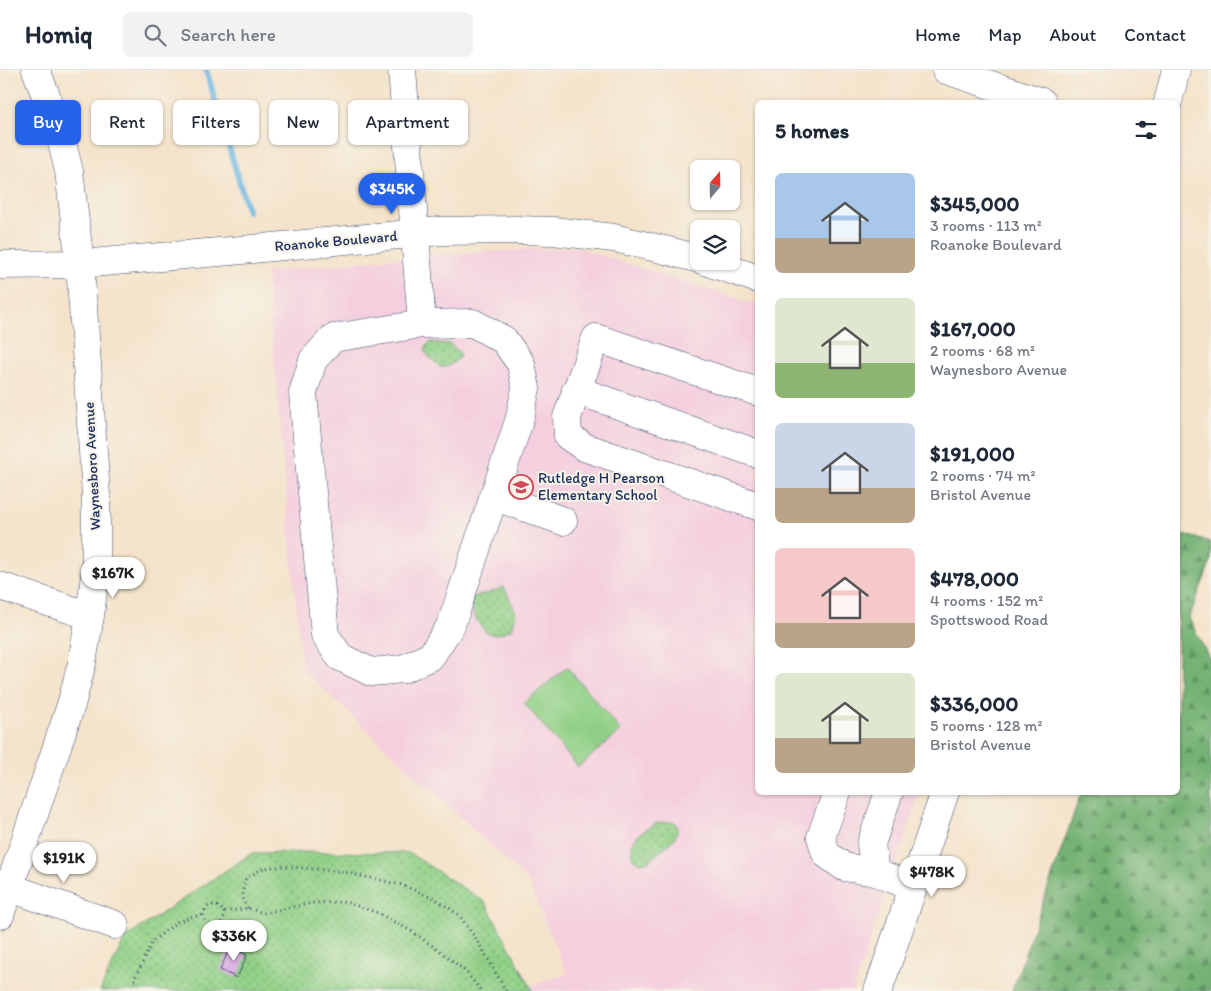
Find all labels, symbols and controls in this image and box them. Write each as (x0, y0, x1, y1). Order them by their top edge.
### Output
search box (123, 12, 473, 57)
text: Homiq (25, 20, 93, 49)
icon: search (141, 21, 169, 49)
text: Search here (181, 23, 276, 46)
text: Home (915, 24, 961, 46)
text: Map (989, 24, 1022, 46)
text: About (1050, 24, 1096, 46)
text: Contact (1124, 24, 1186, 46)
chip: Buy (15, 100, 81, 145)
chip: Rent (91, 100, 163, 145)
chip: Filters (173, 100, 259, 145)
chip: New (269, 100, 338, 145)
chip: Apartment (348, 100, 468, 145)
icon: filters (1132, 116, 1160, 144)
text: 5 homes (775, 118, 849, 143)
north arrow (690, 160, 740, 210)
map controls (690, 160, 740, 270)
pin: $345K (357, 172, 427, 215)
text: $345K (369, 179, 415, 198)
text: $345,000 (930, 191, 1020, 216)
icon: home (815, 193, 875, 253)
text: 3 rooms · 113 m² (930, 216, 1042, 235)
button: layers (690, 220, 740, 270)
street label: Roanoke Boulevard (274, 227, 398, 255)
text: Roanoke Boulevard (930, 235, 1062, 254)
text: $167,000 (930, 316, 1016, 341)
icon: home (815, 318, 875, 378)
text: 2 rooms · 68 m² (930, 341, 1035, 360)
text: Waynesboro Avenue (930, 360, 1067, 379)
street label: Waynesboro Avenue (80, 401, 104, 531)
text: $191,000 (930, 441, 1015, 466)
icon: home (815, 443, 875, 503)
text: 2 rooms · 74 m² (930, 466, 1035, 485)
place label: Rutledge H Pearson Elementary School (538, 469, 665, 504)
school or university icon: Rutledge H Pearson Elementary School (508, 474, 534, 500)
text: Bristol Avenue (930, 485, 1031, 504)
pin: $167K (78, 556, 148, 599)
text: $167K (92, 563, 134, 582)
text: $478,000 (930, 566, 1019, 591)
icon: home (815, 568, 875, 628)
text: 4 rooms · 152 m² (930, 591, 1043, 610)
text: Spottswood Road (930, 610, 1048, 629)
text: $336,000 (930, 691, 1018, 716)
icon: home (815, 693, 875, 753)
text: 5 rooms · 128 m² (930, 716, 1042, 735)
text: Bristol Avenue (930, 735, 1031, 754)
pin: $191K (29, 842, 99, 884)
text: $191K (43, 848, 85, 867)
pin: $478K (897, 856, 967, 898)
text: $478K (910, 862, 954, 881)
pin: $336K (199, 920, 269, 962)
text: $336K (212, 926, 256, 945)

